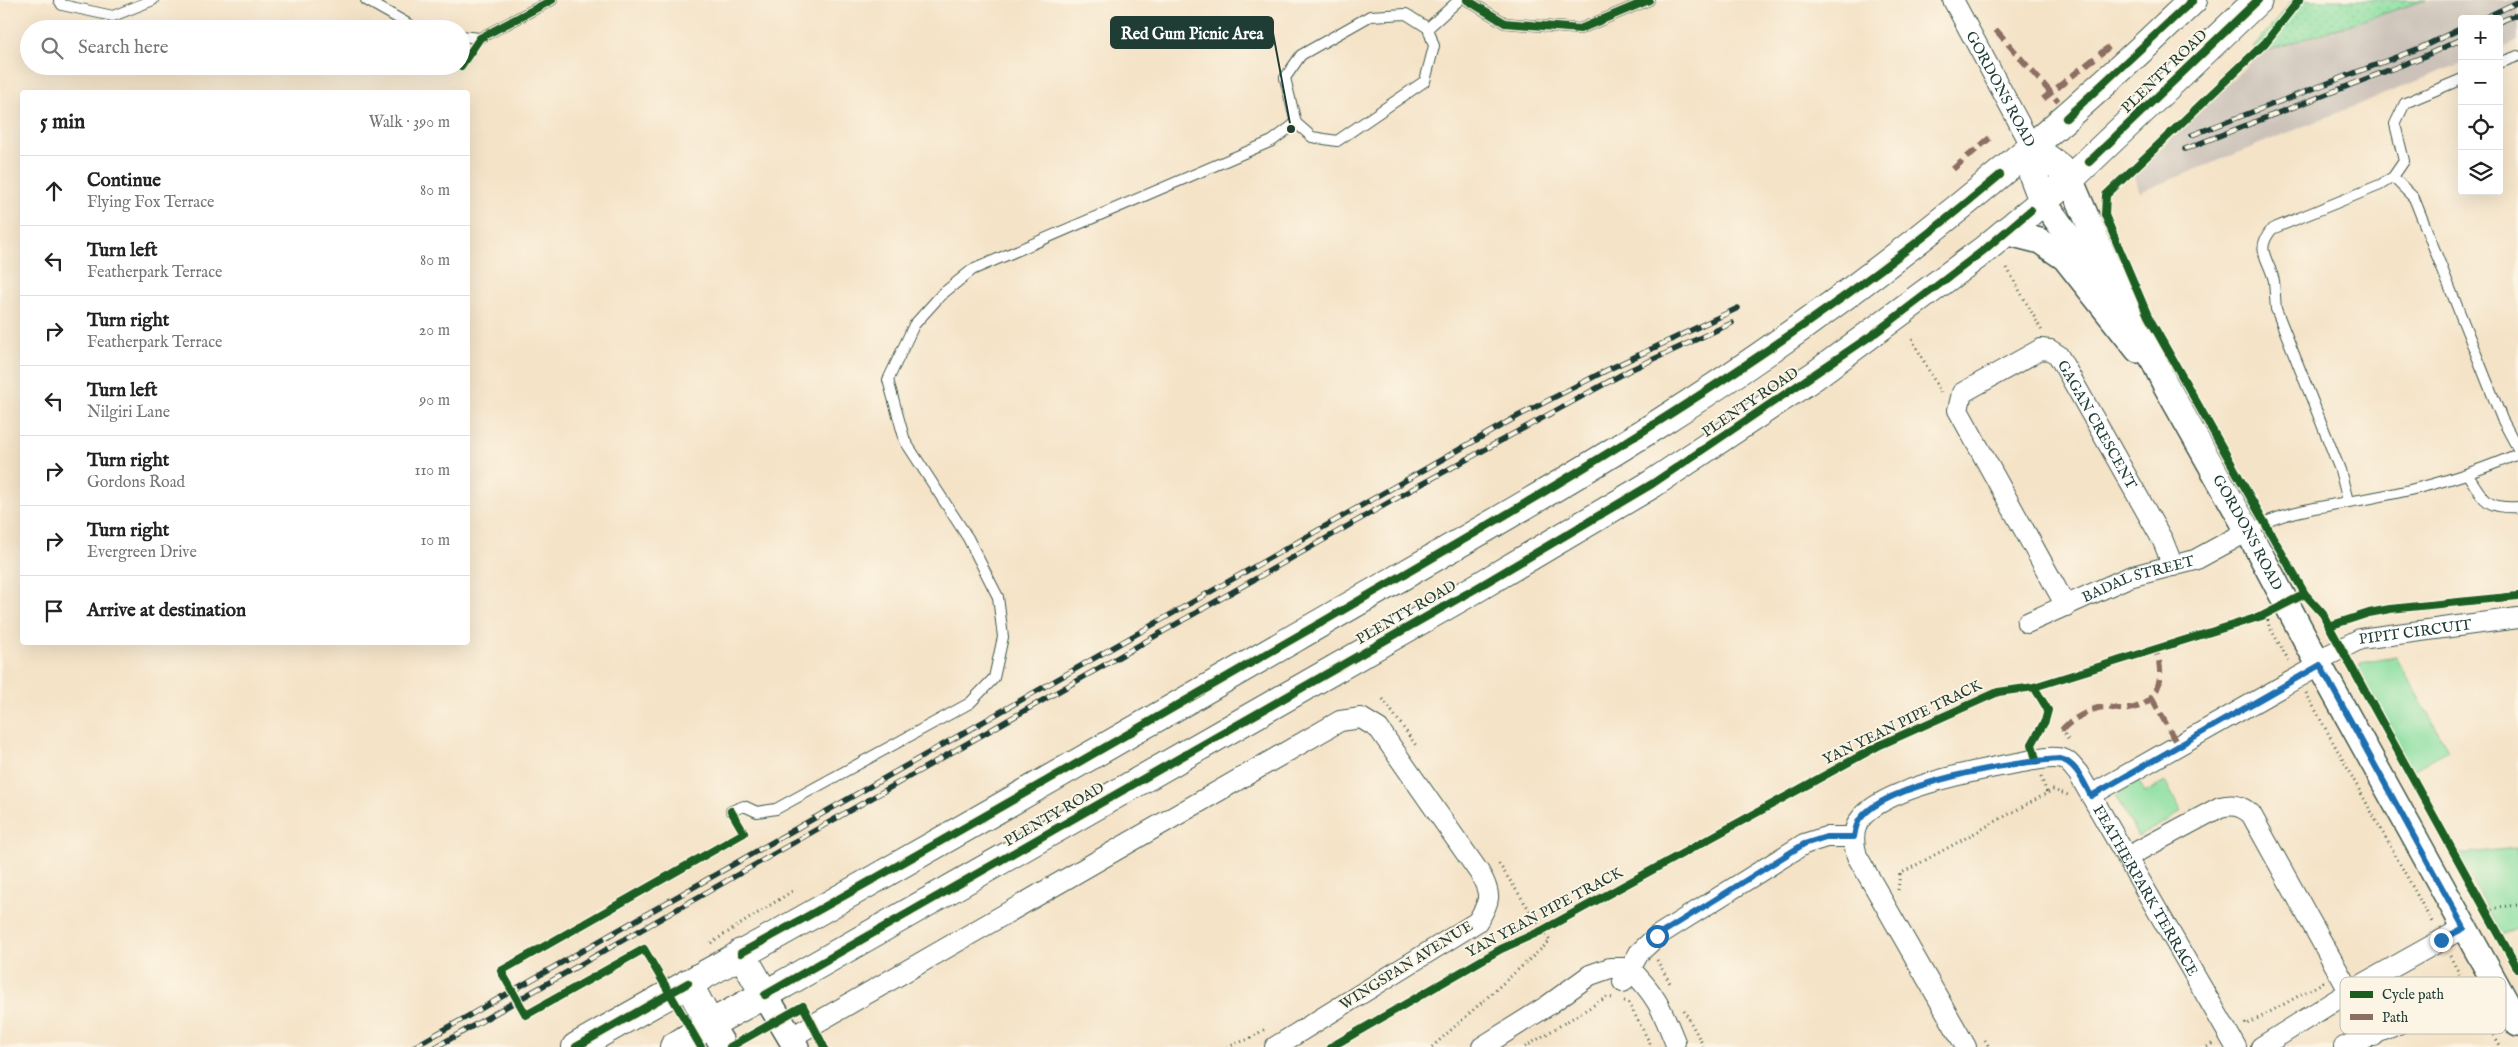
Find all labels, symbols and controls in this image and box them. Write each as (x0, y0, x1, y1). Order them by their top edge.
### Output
map controls (2458, 15, 2503, 195)
button: + (2458, 15, 2503, 60)
callout: Red Gum Picnic Area (1111, 17, 1273, 48)
search box (20, 20, 470, 75)
text: Red Gum Picnic Area (1121, 25, 1264, 45)
street label: PLENTY ROAD (2117, 25, 2211, 117)
street label: GORDONS ROAD (1961, 28, 2039, 151)
icon: search (38, 34, 66, 62)
text: Search here (78, 36, 169, 60)
button: − (2458, 60, 2503, 105)
button: locate (2458, 105, 2503, 150)
text: 5 min (40, 109, 85, 136)
text: Walk · 390 m (369, 113, 450, 133)
button: layers (2458, 150, 2503, 195)
text: Continue (87, 169, 161, 193)
icon: ahead (40, 177, 68, 205)
text: 80 m (420, 181, 450, 201)
text: Flying Fox Terrace (87, 193, 214, 213)
text: Turn left (87, 239, 158, 263)
icon: left (40, 247, 68, 275)
text: 80 m (420, 251, 450, 271)
text: Featherpark Terrace (87, 263, 222, 283)
text: Turn right (87, 309, 169, 333)
icon: right (40, 317, 68, 345)
text: 20 m (419, 321, 450, 341)
text: Featherpark Terrace (87, 333, 222, 353)
street label: GAGAN CRESCENT (2053, 357, 2141, 493)
street label: PLENTY ROAD (1698, 363, 1802, 442)
text: Turn left (87, 379, 158, 403)
icon: left (40, 387, 68, 415)
text: 90 m (419, 391, 450, 411)
text: Nilgiri Lane (87, 403, 170, 423)
text: Turn right (87, 449, 169, 473)
icon: right (40, 457, 68, 485)
text: 110 m (414, 461, 450, 481)
street label: GORDONS ROAD (2208, 471, 2287, 594)
text: Gordons Road (87, 473, 185, 493)
text: Turn right (87, 519, 169, 543)
icon: right (40, 527, 68, 555)
text: 10 m (420, 531, 450, 551)
text: Evergreen Drive (87, 543, 197, 563)
street label: BADAL STREET (2079, 552, 2196, 607)
street label: PLENTY ROAD (1353, 576, 1460, 649)
icon: arrive (40, 597, 68, 625)
text: Arrive at destination (87, 599, 246, 623)
street label: PIPIT CIRCUIT (2358, 615, 2473, 649)
street label: YAN YEAN PIPE TRACK (1820, 676, 1985, 769)
street label: PLENTY ROAD (1001, 778, 1108, 851)
street label: FEATHERPARK TERRACE (2089, 802, 2202, 980)
street label: YAN YEAN PIPE TRACK (1463, 863, 1626, 962)
street label: WINGSPAN AVENUE (1336, 917, 1476, 1014)
route start (1646, 925, 1669, 948)
route end (2430, 929, 2453, 952)
legend (2340, 977, 2506, 1034)
text: Cycle path (2382, 986, 2444, 1004)
text: Path (2382, 1009, 2409, 1027)

